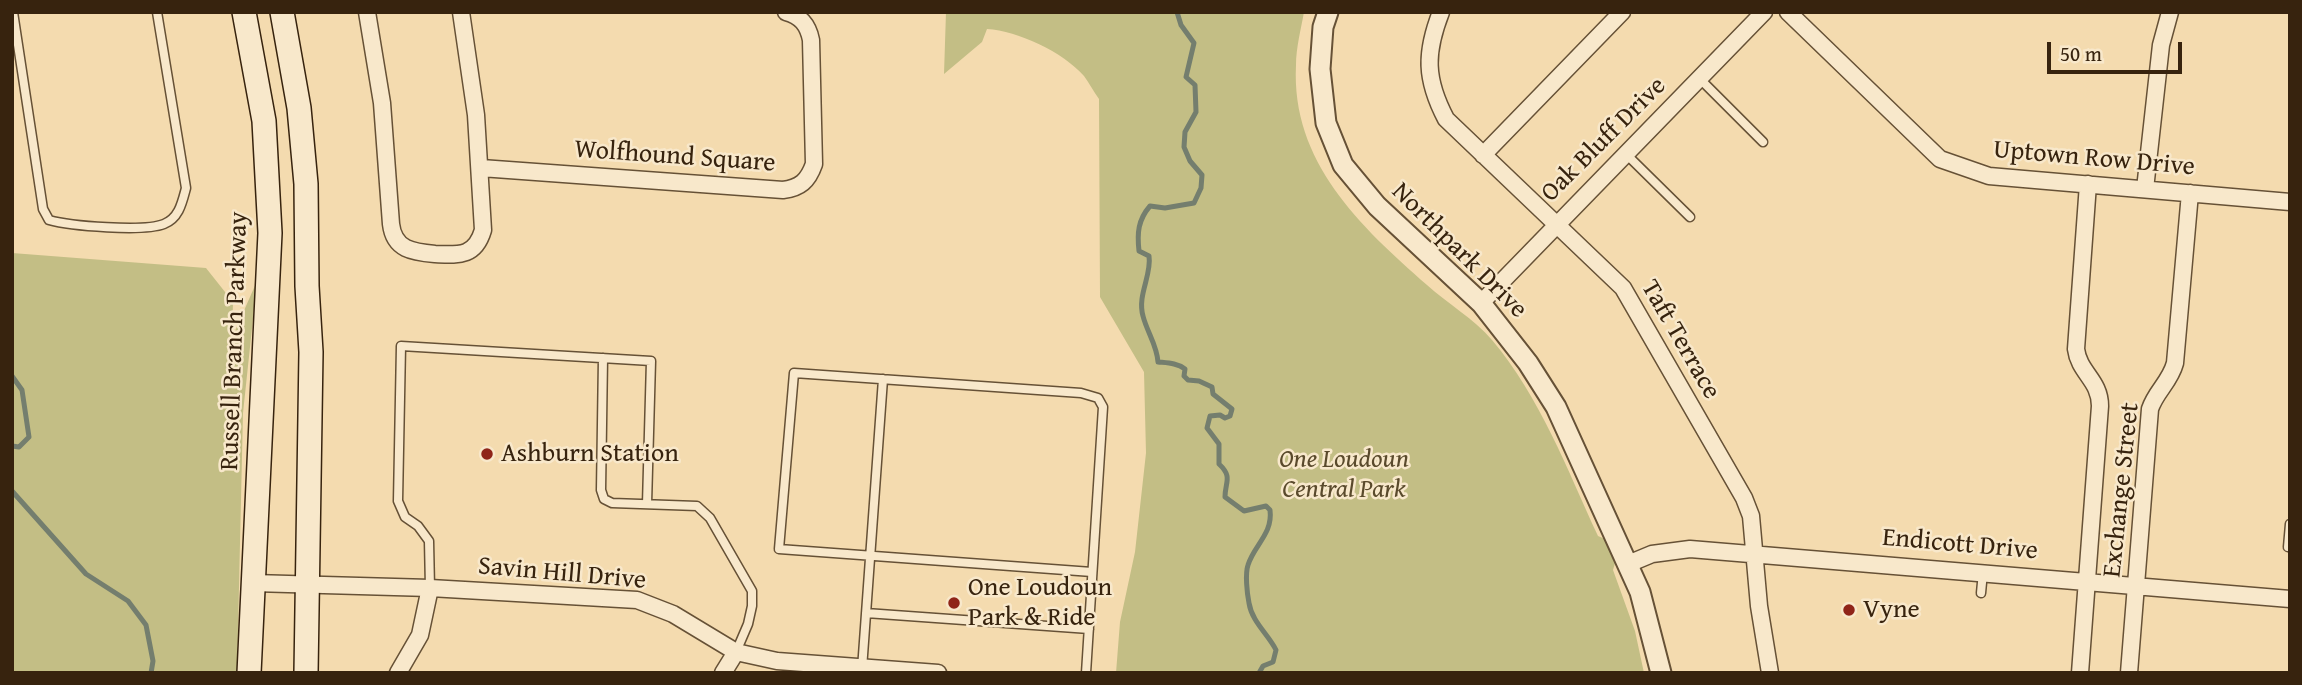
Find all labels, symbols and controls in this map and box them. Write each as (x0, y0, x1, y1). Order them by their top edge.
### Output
scale bar (2050, 28, 2185, 72)
text: 50 m (2060, 38, 2102, 69)
street label: Oak Bluff Drive (1535, 71, 1673, 209)
street label: Wolfhound Square (573, 134, 777, 180)
street label: Uptown Row Drive (1992, 135, 2196, 183)
street label: Northpark Drive (1385, 177, 1533, 325)
street label: Russell Branch Parkway (215, 211, 255, 471)
street label: Taft Terrace (1633, 275, 1727, 405)
street label: Exchange Street (2097, 401, 2147, 579)
place label: Ashburn Station (501, 438, 679, 470)
park label: One Loudoun Central Park (1279, 444, 1409, 505)
marker: Ashburn Station (479, 446, 495, 462)
street label: Endicott Drive (1881, 523, 2039, 567)
street label: Savin Hill Drive (477, 551, 647, 597)
place label: One Loudoun Park & Ride (968, 572, 1112, 634)
place label: Vyne (1863, 594, 1920, 626)
marker: One Loudoun Park & Ride (946, 595, 962, 611)
marker: Vyne (1841, 602, 1857, 618)

